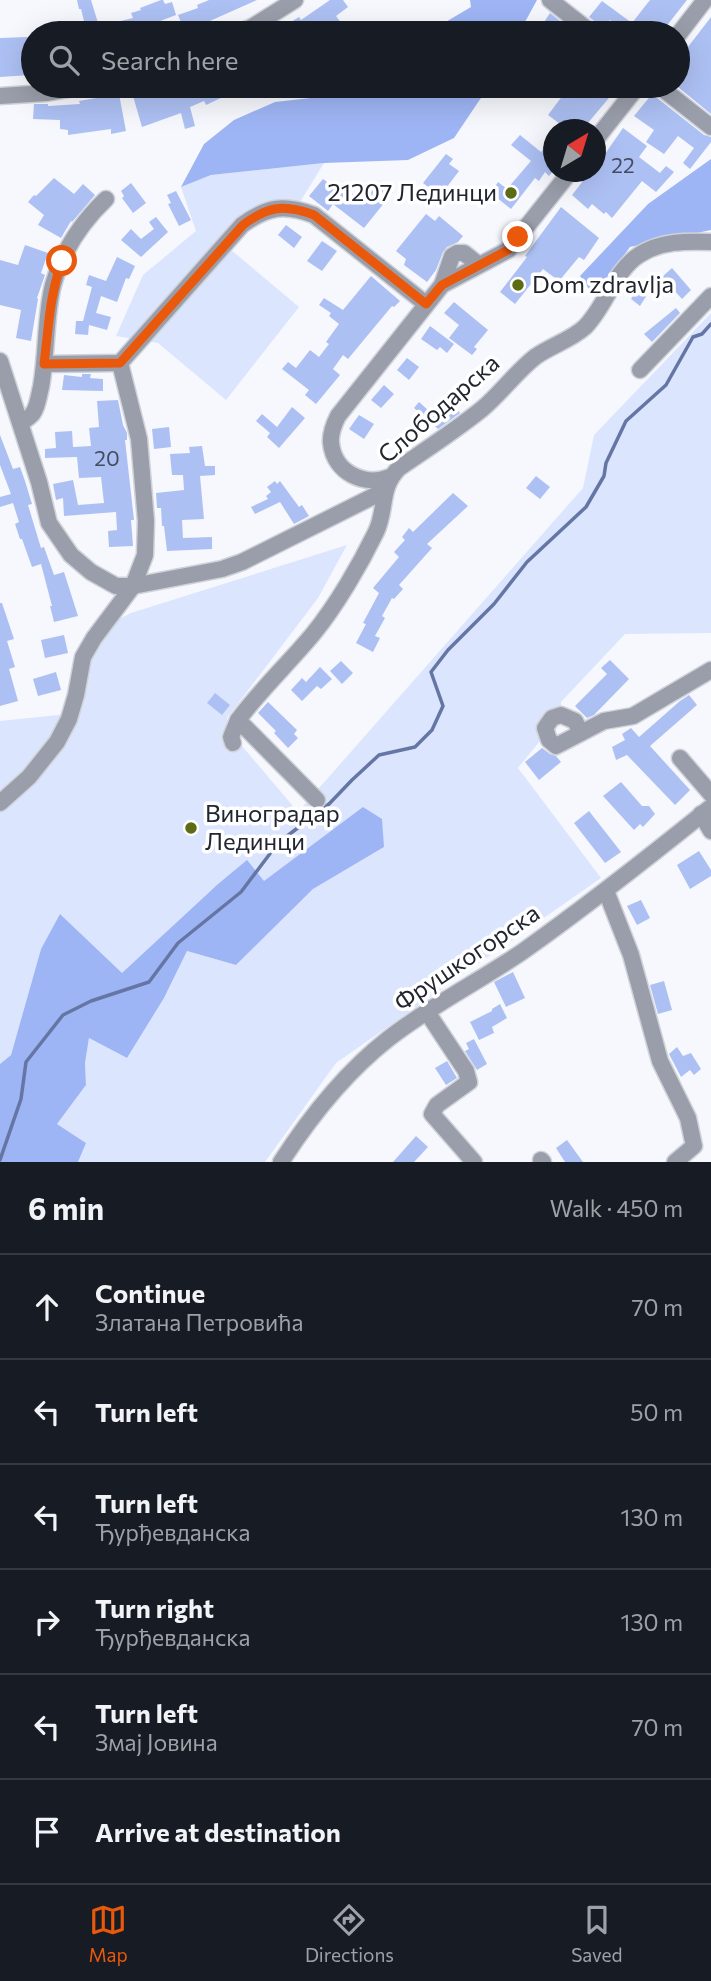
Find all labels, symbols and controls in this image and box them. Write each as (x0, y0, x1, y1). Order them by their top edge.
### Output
search box (21, 21, 690, 98)
icon: search (45, 41, 83, 79)
text: Search here (101, 44, 239, 75)
north arrow (543, 119, 606, 182)
house number: 22 (611, 152, 635, 177)
place label: 21207 Лединци (327, 177, 497, 206)
marker: 21207 Лединци (503, 185, 519, 201)
route end (502, 221, 533, 252)
route start (46, 245, 77, 276)
place label: Dom zdravlja (532, 269, 674, 298)
marker: Dom zdravlja (510, 277, 526, 293)
street label: Слободарска (372, 347, 505, 468)
house number: 20 (94, 445, 120, 470)
place label: Виноградар Лединци (205, 798, 340, 855)
marker: Виноградар Лединци (183, 820, 199, 836)
street label: Фрушкогорска (388, 897, 544, 1016)
text: 6 min (28, 1189, 104, 1226)
text: Walk · 450 m (550, 1194, 683, 1222)
text: Continue (95, 1277, 205, 1308)
icon: ahead (28, 1288, 66, 1326)
text: 70 m (631, 1293, 683, 1321)
text: Златана Петровића (95, 1308, 303, 1336)
icon: left (28, 1393, 66, 1431)
text: Turn left (95, 1396, 198, 1427)
text: 50 m (630, 1398, 683, 1426)
text: Turn left (95, 1487, 198, 1518)
icon: left (28, 1498, 66, 1536)
text: 130 m (621, 1503, 683, 1531)
text: Ђурђевданска (95, 1518, 251, 1546)
text: Turn right (95, 1592, 214, 1623)
icon: right (28, 1603, 66, 1641)
text: 130 m (621, 1608, 683, 1636)
text: Ђурђевданска (95, 1623, 251, 1651)
text: Turn left (95, 1697, 198, 1728)
icon: left (28, 1708, 66, 1746)
text: 70 m (631, 1713, 683, 1741)
text: Змај Јовина (95, 1728, 218, 1756)
icon: arrive (28, 1813, 66, 1851)
text: Arrive at destination (95, 1816, 341, 1847)
tab: Map (89, 1901, 128, 1966)
tab: Directions (305, 1901, 394, 1966)
tab: Saved (571, 1901, 622, 1966)

